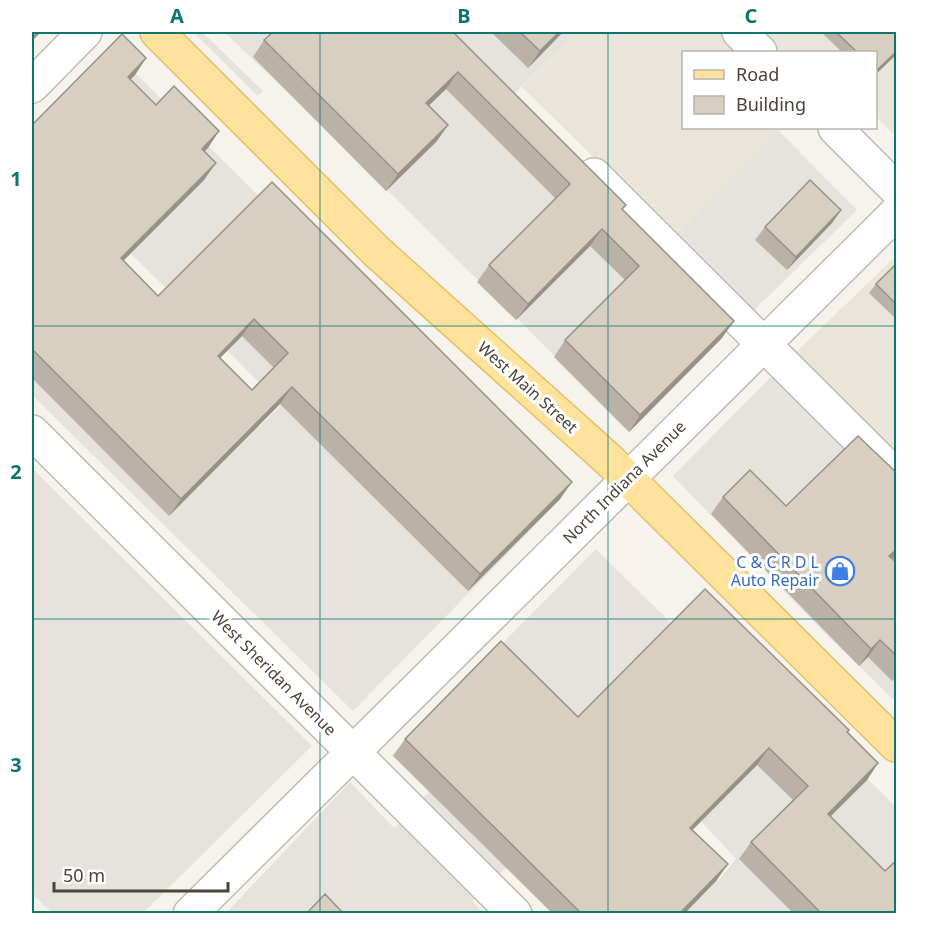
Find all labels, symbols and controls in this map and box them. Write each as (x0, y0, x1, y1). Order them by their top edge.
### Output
text: A (170, 2, 184, 29)
text: B (457, 2, 471, 29)
text: C (745, 2, 758, 29)
legend (682, 51, 877, 129)
text: Road (736, 62, 779, 86)
text: Building (736, 92, 806, 116)
text: 1 (10, 165, 22, 192)
street label: West Main Street (473, 336, 583, 438)
street label: North Indiana Avenue (558, 416, 690, 548)
text: 2 (10, 458, 22, 485)
place label: C & C R D L Auto Repair (731, 551, 819, 591)
shop icon: C & C R D L Auto Repair (824, 555, 856, 587)
street label: West Sheridan Avenue (207, 606, 341, 740)
text: 3 (10, 751, 22, 778)
scale bar (54, 855, 228, 893)
text: 50 m (63, 863, 105, 887)

